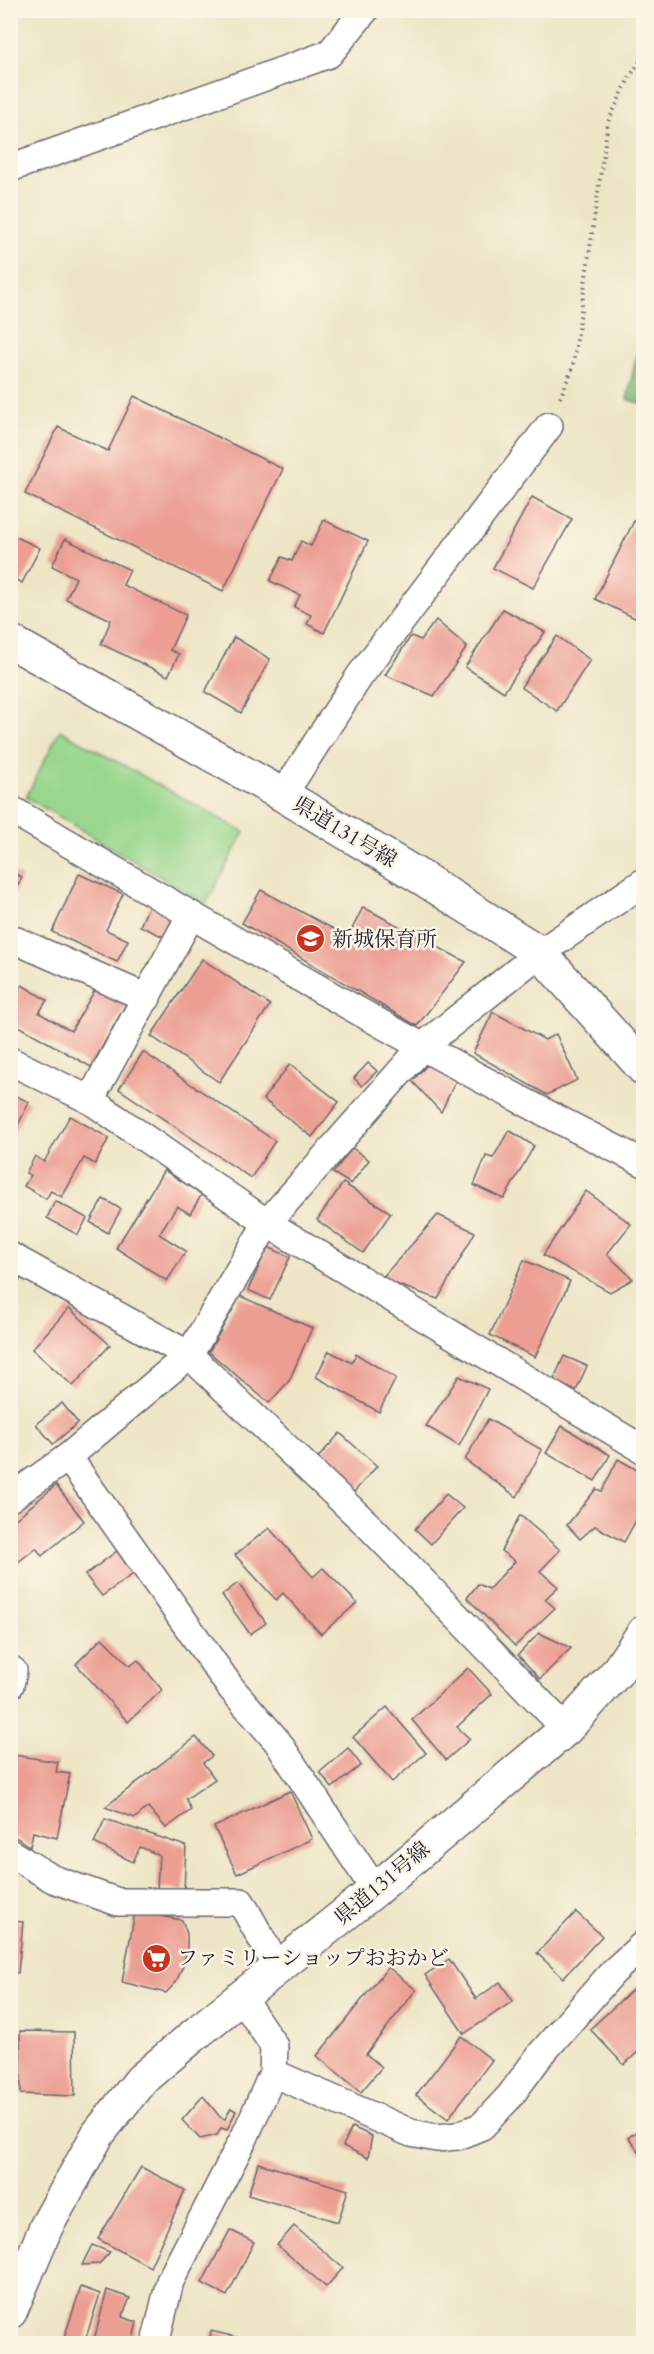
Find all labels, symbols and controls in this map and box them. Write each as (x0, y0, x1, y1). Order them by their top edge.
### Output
street label: 県道131号線 (287, 790, 402, 875)
school or university icon: 新城保育所 (295, 923, 327, 955)
place label: 新城保育所 (332, 925, 437, 954)
street label: 県道131号線 (328, 1835, 436, 1932)
supermarket icon: ファミリーショップおおかど (140, 1942, 172, 1974)
place label: ファミリーショップおおかど (177, 1944, 449, 1973)

